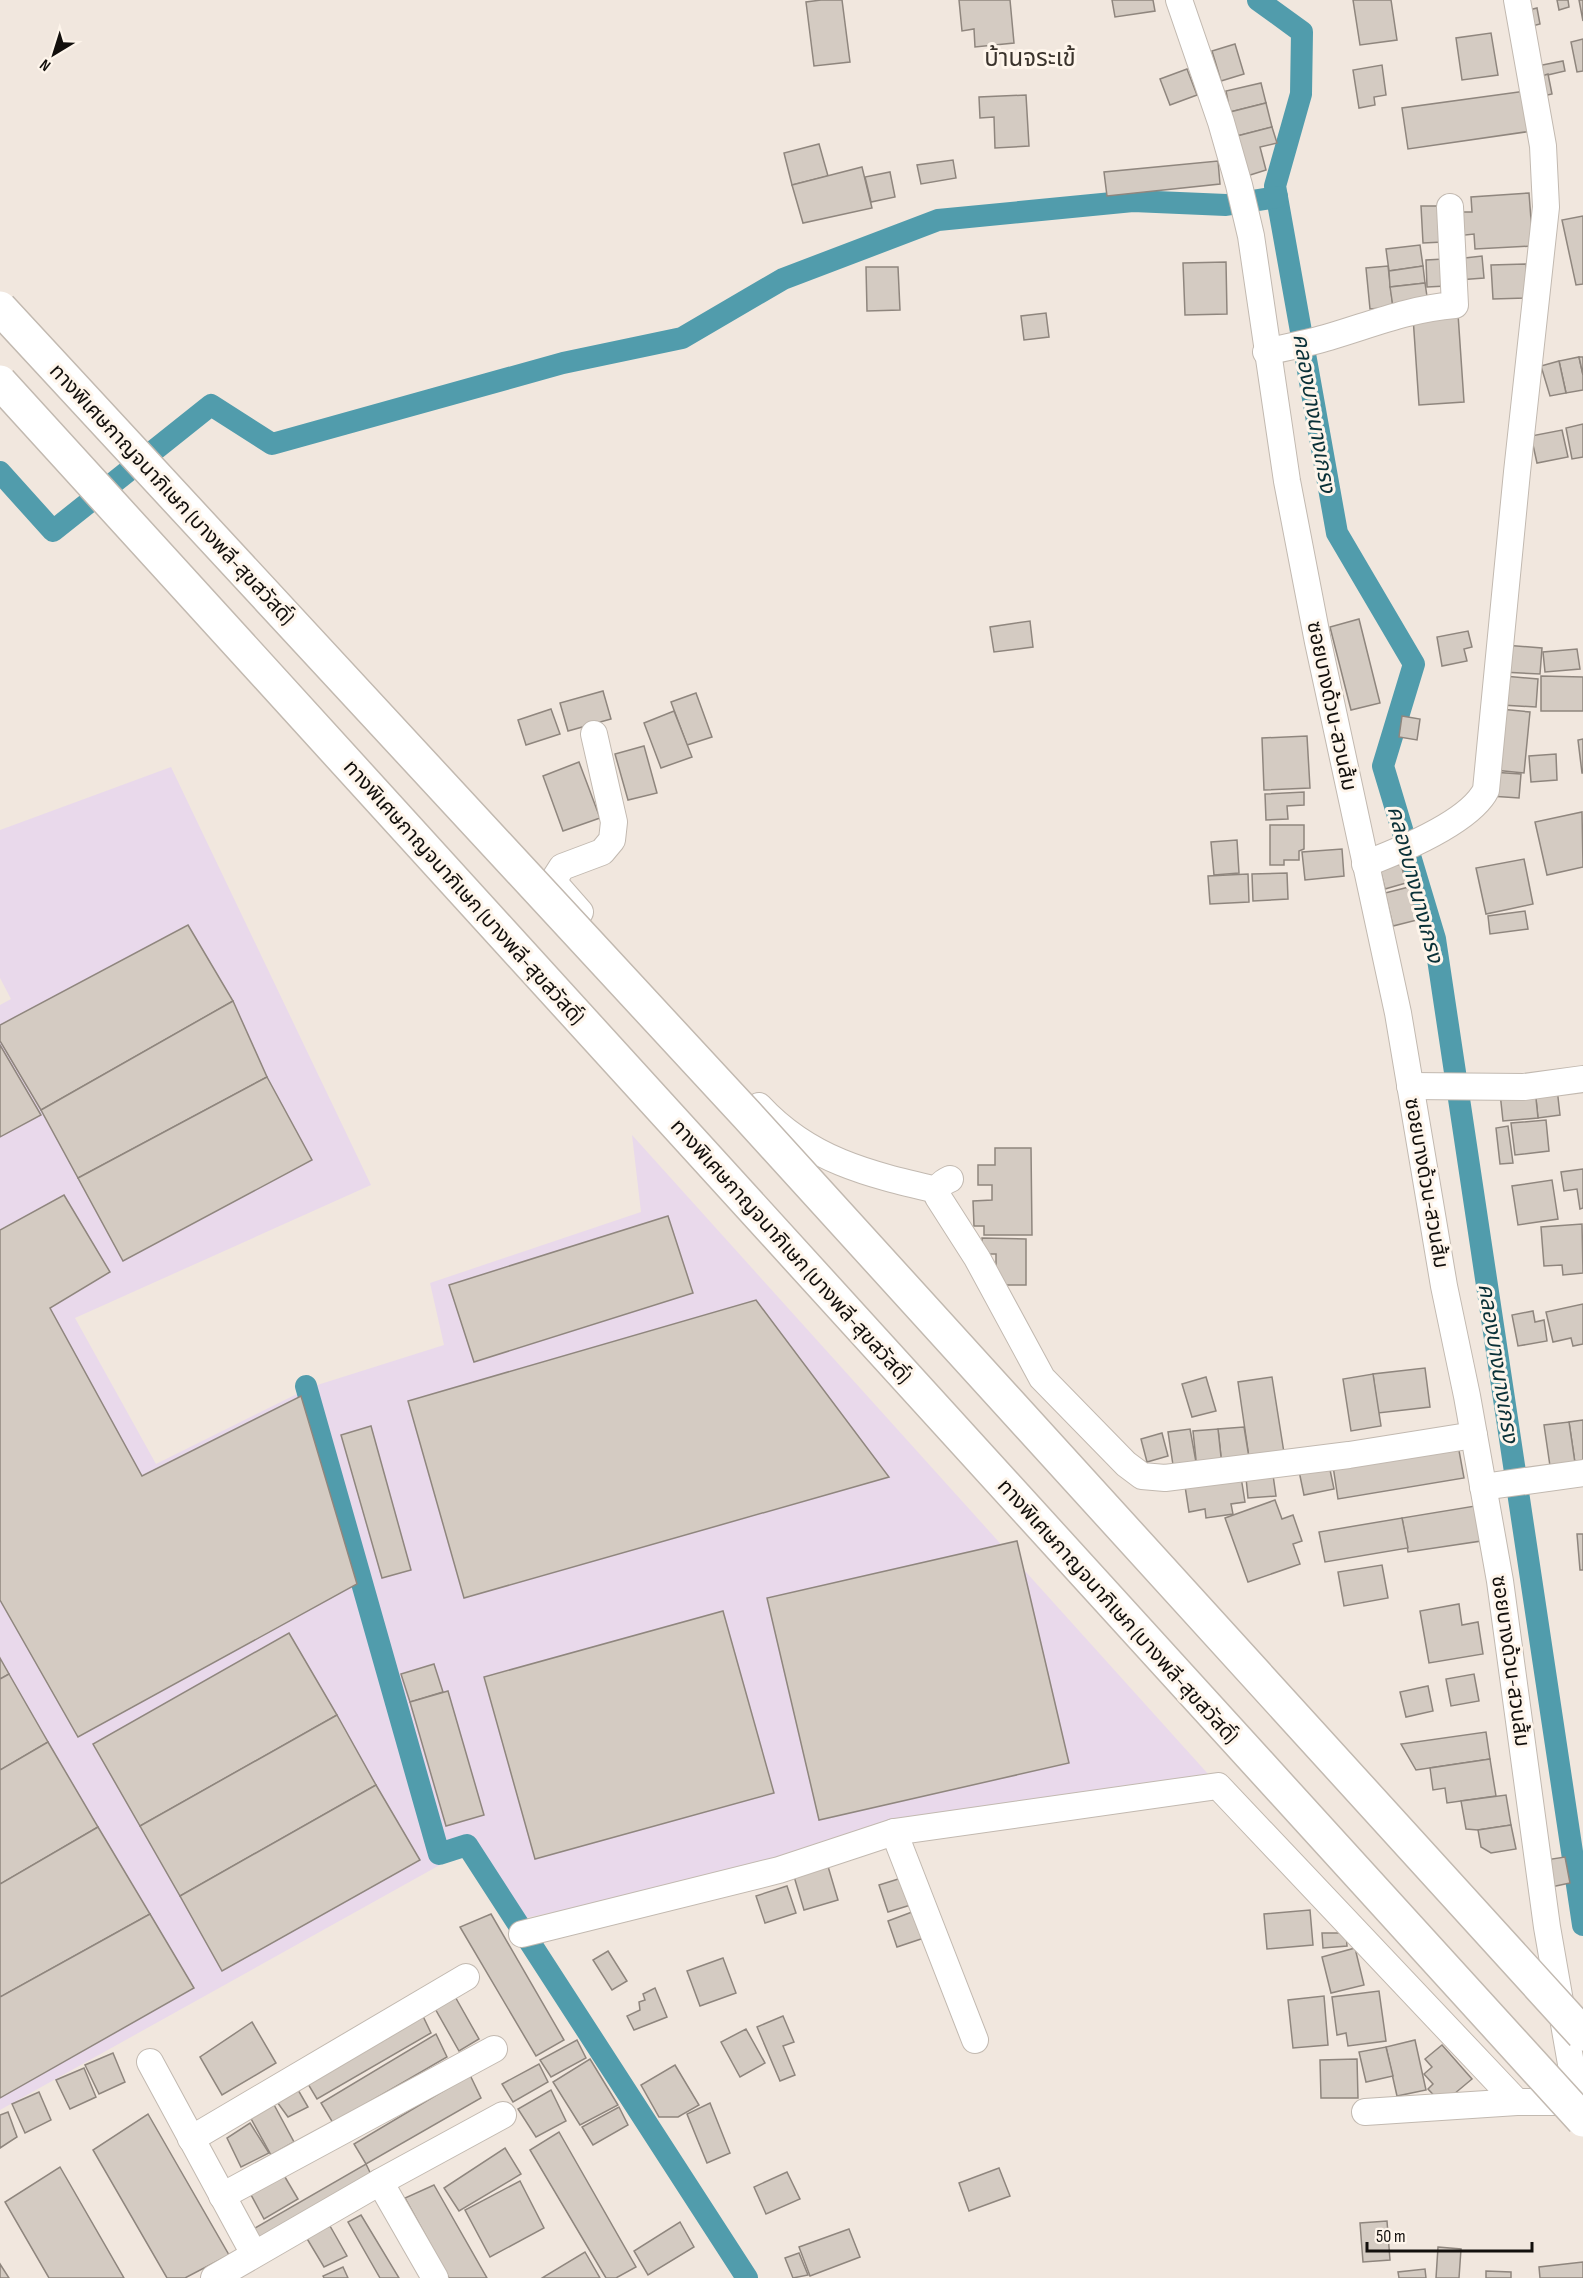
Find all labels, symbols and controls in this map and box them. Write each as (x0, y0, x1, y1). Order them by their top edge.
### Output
north arrow (24, 24, 84, 84)
district label: บ้านจระเข้ (984, 44, 1076, 73)
text: N (36, 55, 55, 75)
water label: คลองบางนางเกรง (1286, 332, 1341, 496)
street label: ทางพิเศษกาญจนาภิเษก (บางพลี-สุขสวัสดิ์) (44, 358, 300, 630)
street label: ซอยบางด้วน-สวนส้ม (1301, 619, 1362, 793)
street label: ทางพิเศษกาญจนาภิเษก (บางพลี-สุขสวัสดิ์) (338, 754, 590, 1030)
water label: คลองบางนางเกรง (1381, 803, 1449, 967)
street label: ซอยบางด้วน-สวนส้ม (1399, 1096, 1454, 1270)
street label: ทางพิเศษกาญจนาภิเษก (บางพลี-สุขสวัสดิ์) (665, 1113, 917, 1389)
water label: คลองบางนางเกรง (1472, 1282, 1524, 1446)
street label: ทางพิเศษกาญจนาภิเษก (บางพลี-สุขสวัสดิ์) (992, 1473, 1244, 1749)
street label: ซอยบางด้วน-สวนส้ม (1486, 1574, 1535, 1748)
scale bar (1367, 2215, 1532, 2253)
text: 50 m (1376, 2226, 1406, 2247)

